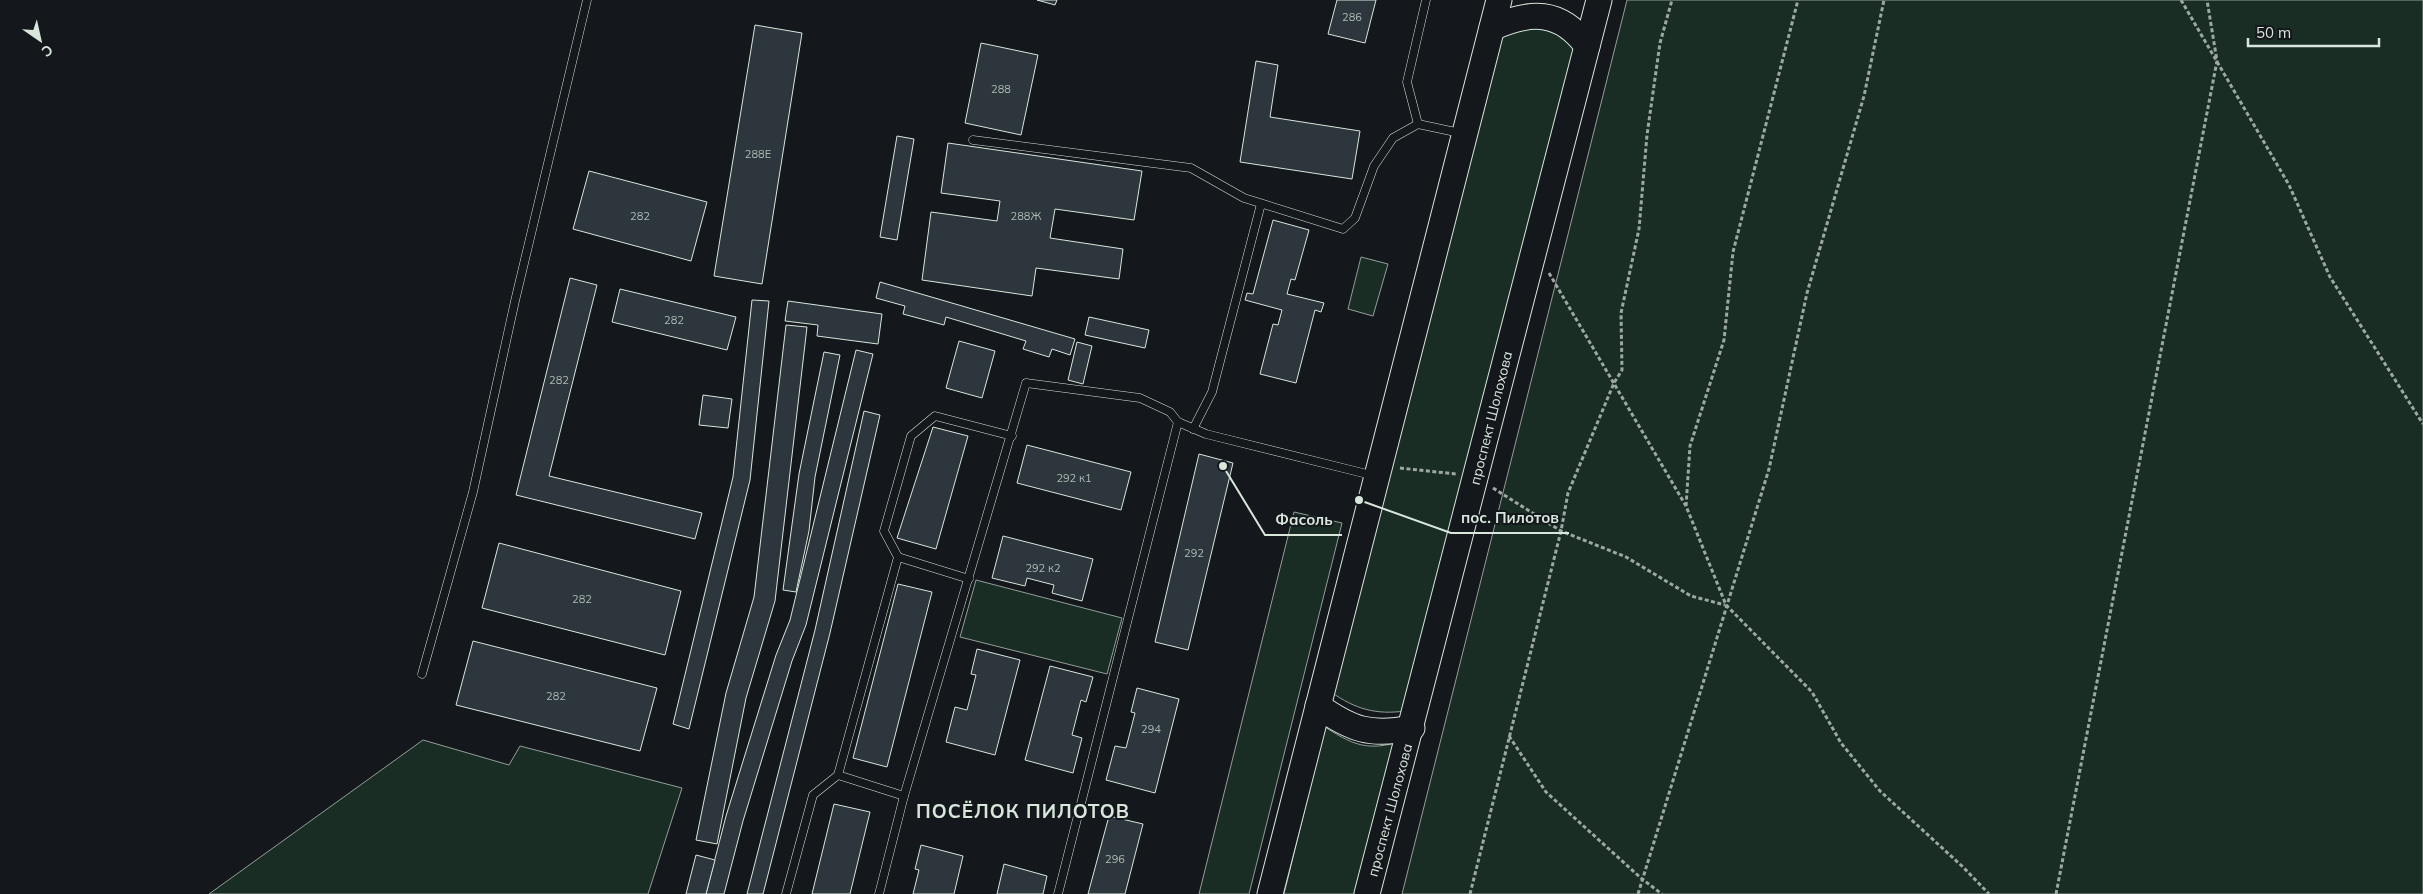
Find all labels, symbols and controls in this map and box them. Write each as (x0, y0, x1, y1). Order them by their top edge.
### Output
house number: 286 (1342, 10, 1362, 24)
north arrow (15, 15, 65, 65)
scale bar (2248, 15, 2379, 47)
text: 50 m (2256, 23, 2291, 42)
text: С (38, 41, 56, 61)
house number: 288 (991, 82, 1011, 96)
house number: 288Е (745, 147, 771, 161)
house number: 282 (630, 209, 650, 223)
house number: 288Ж (1011, 209, 1041, 223)
house number: 282 (664, 313, 684, 327)
street label: проспект Шолохова (1466, 349, 1516, 487)
house number: 282 (549, 373, 569, 387)
house number: 292 к1 (1056, 471, 1092, 485)
callout: пос. Пилотов (1451, 503, 1569, 533)
callout: Фасоль (1265, 505, 1342, 535)
text: пос. Пилотов (1461, 508, 1559, 527)
text: Фасоль (1275, 510, 1333, 529)
house number: 292 (1184, 546, 1204, 560)
house number: 292 к2 (1025, 561, 1061, 575)
house number: 282 (572, 592, 592, 606)
house number: 282 (546, 689, 566, 703)
house number: 294 (1141, 722, 1161, 736)
street label: проспект Шолохова (1364, 741, 1416, 879)
district label: ПОСЁЛОК ПИЛОТОВ (916, 799, 1130, 823)
house number: 296 (1105, 852, 1125, 866)

